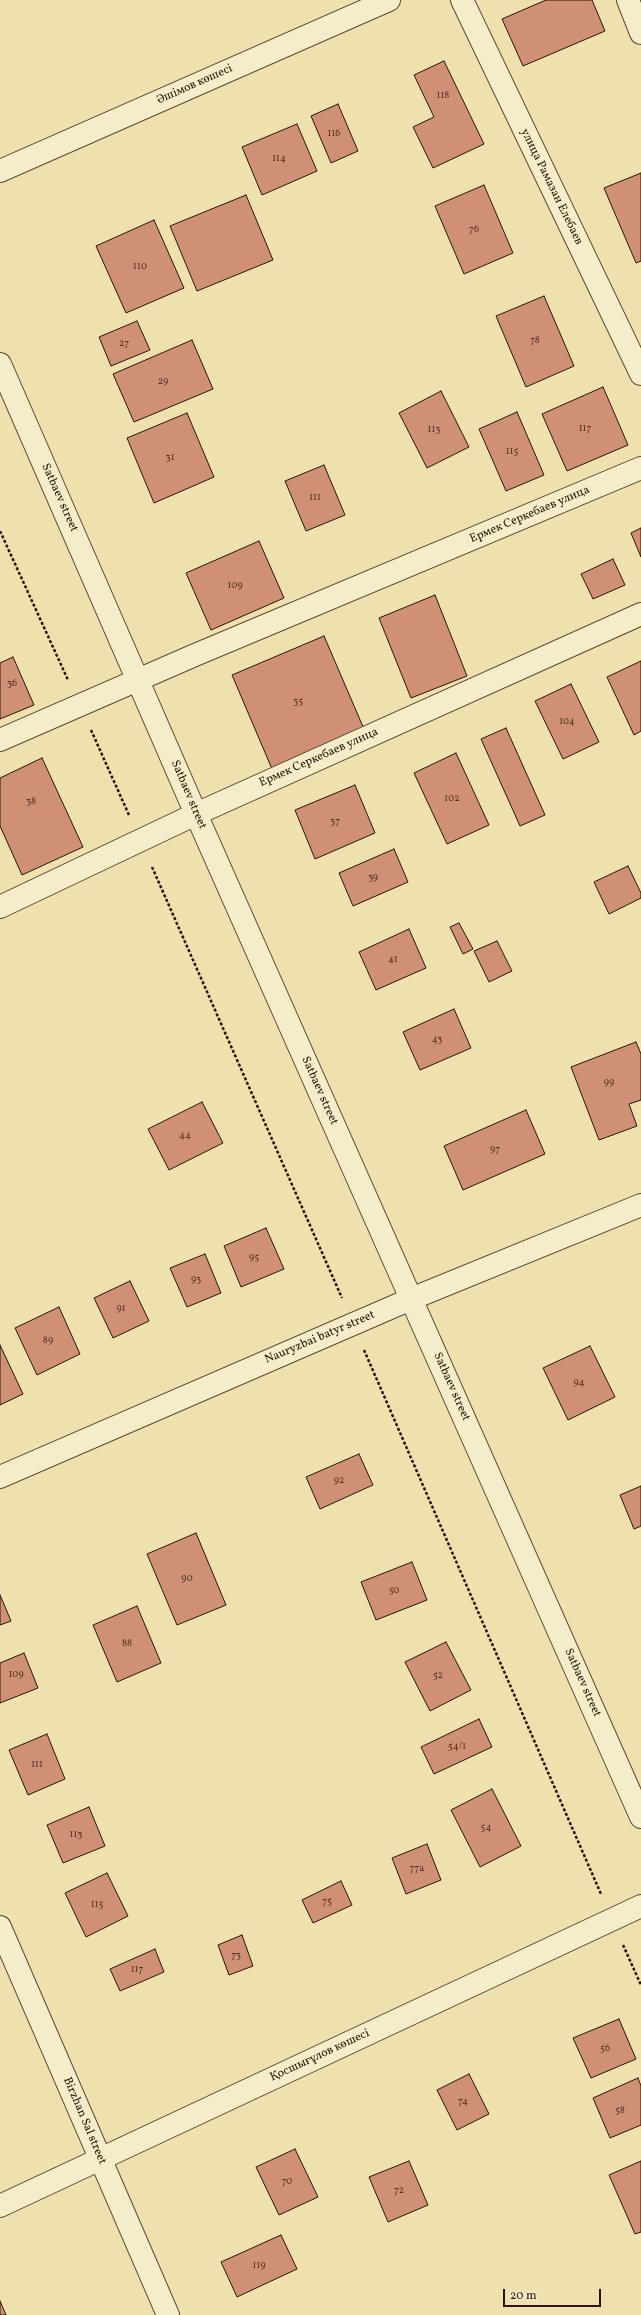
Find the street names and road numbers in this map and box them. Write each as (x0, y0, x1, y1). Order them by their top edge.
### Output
street label: Әшімов көшесі (155, 62, 235, 108)
street label: улица Рамазан Елебаев (517, 127, 585, 247)
street label: Satbaev street (37, 462, 81, 534)
street label: Ермек Серкебаев улица (468, 483, 592, 547)
street label: Ермек Серкебаев улица (257, 725, 381, 791)
street label: Satbaev street (167, 758, 209, 832)
street label: Satbaev street (297, 1055, 341, 1127)
street label: Nauryzbai batyr street (263, 1308, 377, 1368)
street label: Satbaev street (429, 1351, 473, 1423)
street label: Satbaev street (560, 1647, 604, 1719)
street label: Қосшығұлов көшесі (268, 2027, 372, 2085)
street label: Birzhan Sal street (59, 2075, 109, 2167)

